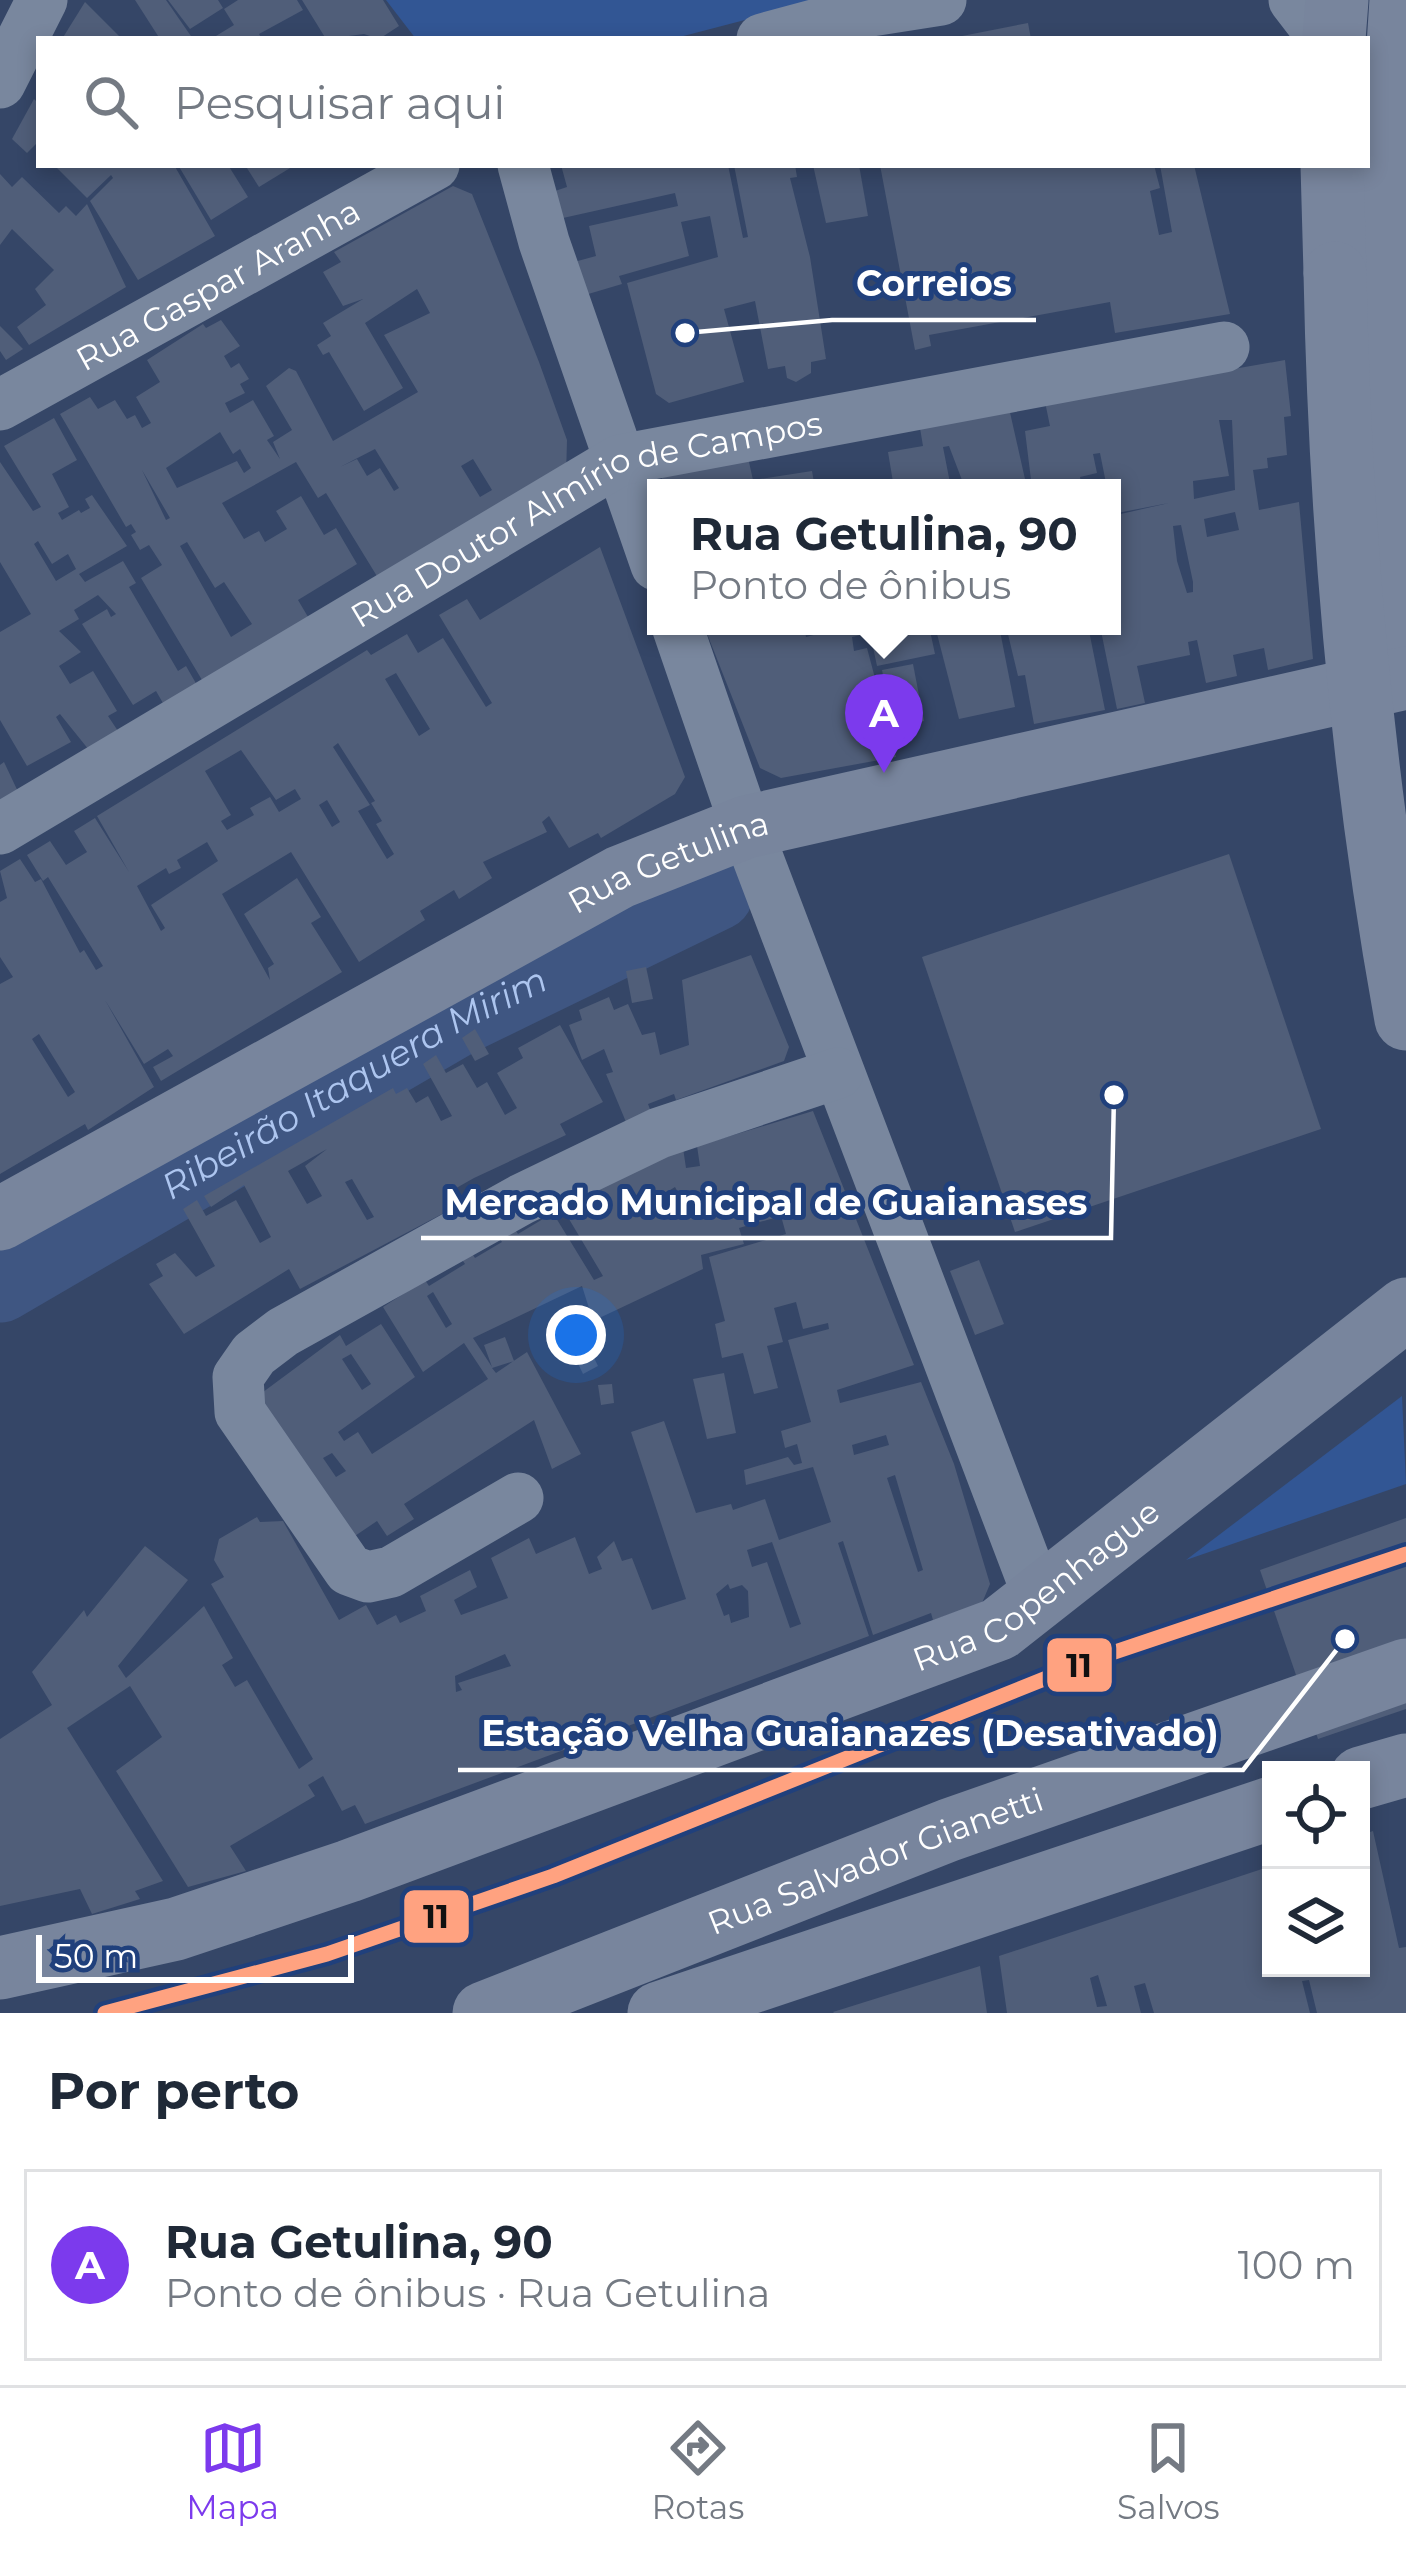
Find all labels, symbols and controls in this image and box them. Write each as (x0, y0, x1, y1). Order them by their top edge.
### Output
search box (36, 36, 1370, 168)
icon: search (78, 69, 144, 135)
text: Pesquisar aqui (174, 75, 505, 130)
street label: Rua Gaspar Aranha (69, 190, 367, 379)
callout: Correios (832, 248, 1036, 320)
text: Correios (856, 261, 1012, 305)
street label: Rua Doutor Almírio de Campos (343, 403, 825, 636)
popup (647, 479, 1121, 635)
text: Rua Getulina, 90 (690, 506, 1078, 561)
text: Ponto de ônibus (690, 561, 1011, 609)
pin: A (845, 674, 923, 773)
street label: Rua Getulina (561, 802, 773, 922)
water label: Ribeirão Itaquera Mirim (153, 957, 554, 1208)
callout: Mercado Municipal de Guaianases (421, 1166, 1111, 1238)
text: Mercado Municipal de Guaianases (445, 1180, 1087, 1224)
your location (546, 1305, 606, 1365)
street label: Rua Copenhague (907, 1491, 1167, 1679)
line badge: 11 (1045, 1636, 1114, 1694)
text: 11 (1066, 1645, 1092, 1685)
callout: Estação Velha Guaianazes (Desativado) (458, 1698, 1243, 1770)
text: Estação Velha Guaianazes (Desativado) (481, 1711, 1219, 1755)
map controls (1262, 1761, 1370, 1977)
button: locate (1262, 1761, 1370, 1869)
street label: Rua Salvador Gianetti (702, 1779, 1048, 1943)
button: layers (1262, 1869, 1370, 1977)
line badge: 11 (402, 1888, 471, 1945)
text: 11 (423, 1896, 449, 1936)
scale bar (36, 1929, 354, 1982)
text: 50 m (54, 1936, 138, 1976)
text: Por perto (48, 2060, 299, 2122)
text: Rua Getulina, 90 (165, 2214, 553, 2269)
text: A (75, 2241, 105, 2289)
text: 100 m (1238, 2241, 1355, 2289)
text: Ponto de ônibus · Rua Getulina (165, 2269, 770, 2317)
tab: Mapa (186, 2415, 279, 2527)
tab: Rotas (651, 2415, 744, 2527)
tab: Salvos (1117, 2415, 1220, 2527)

